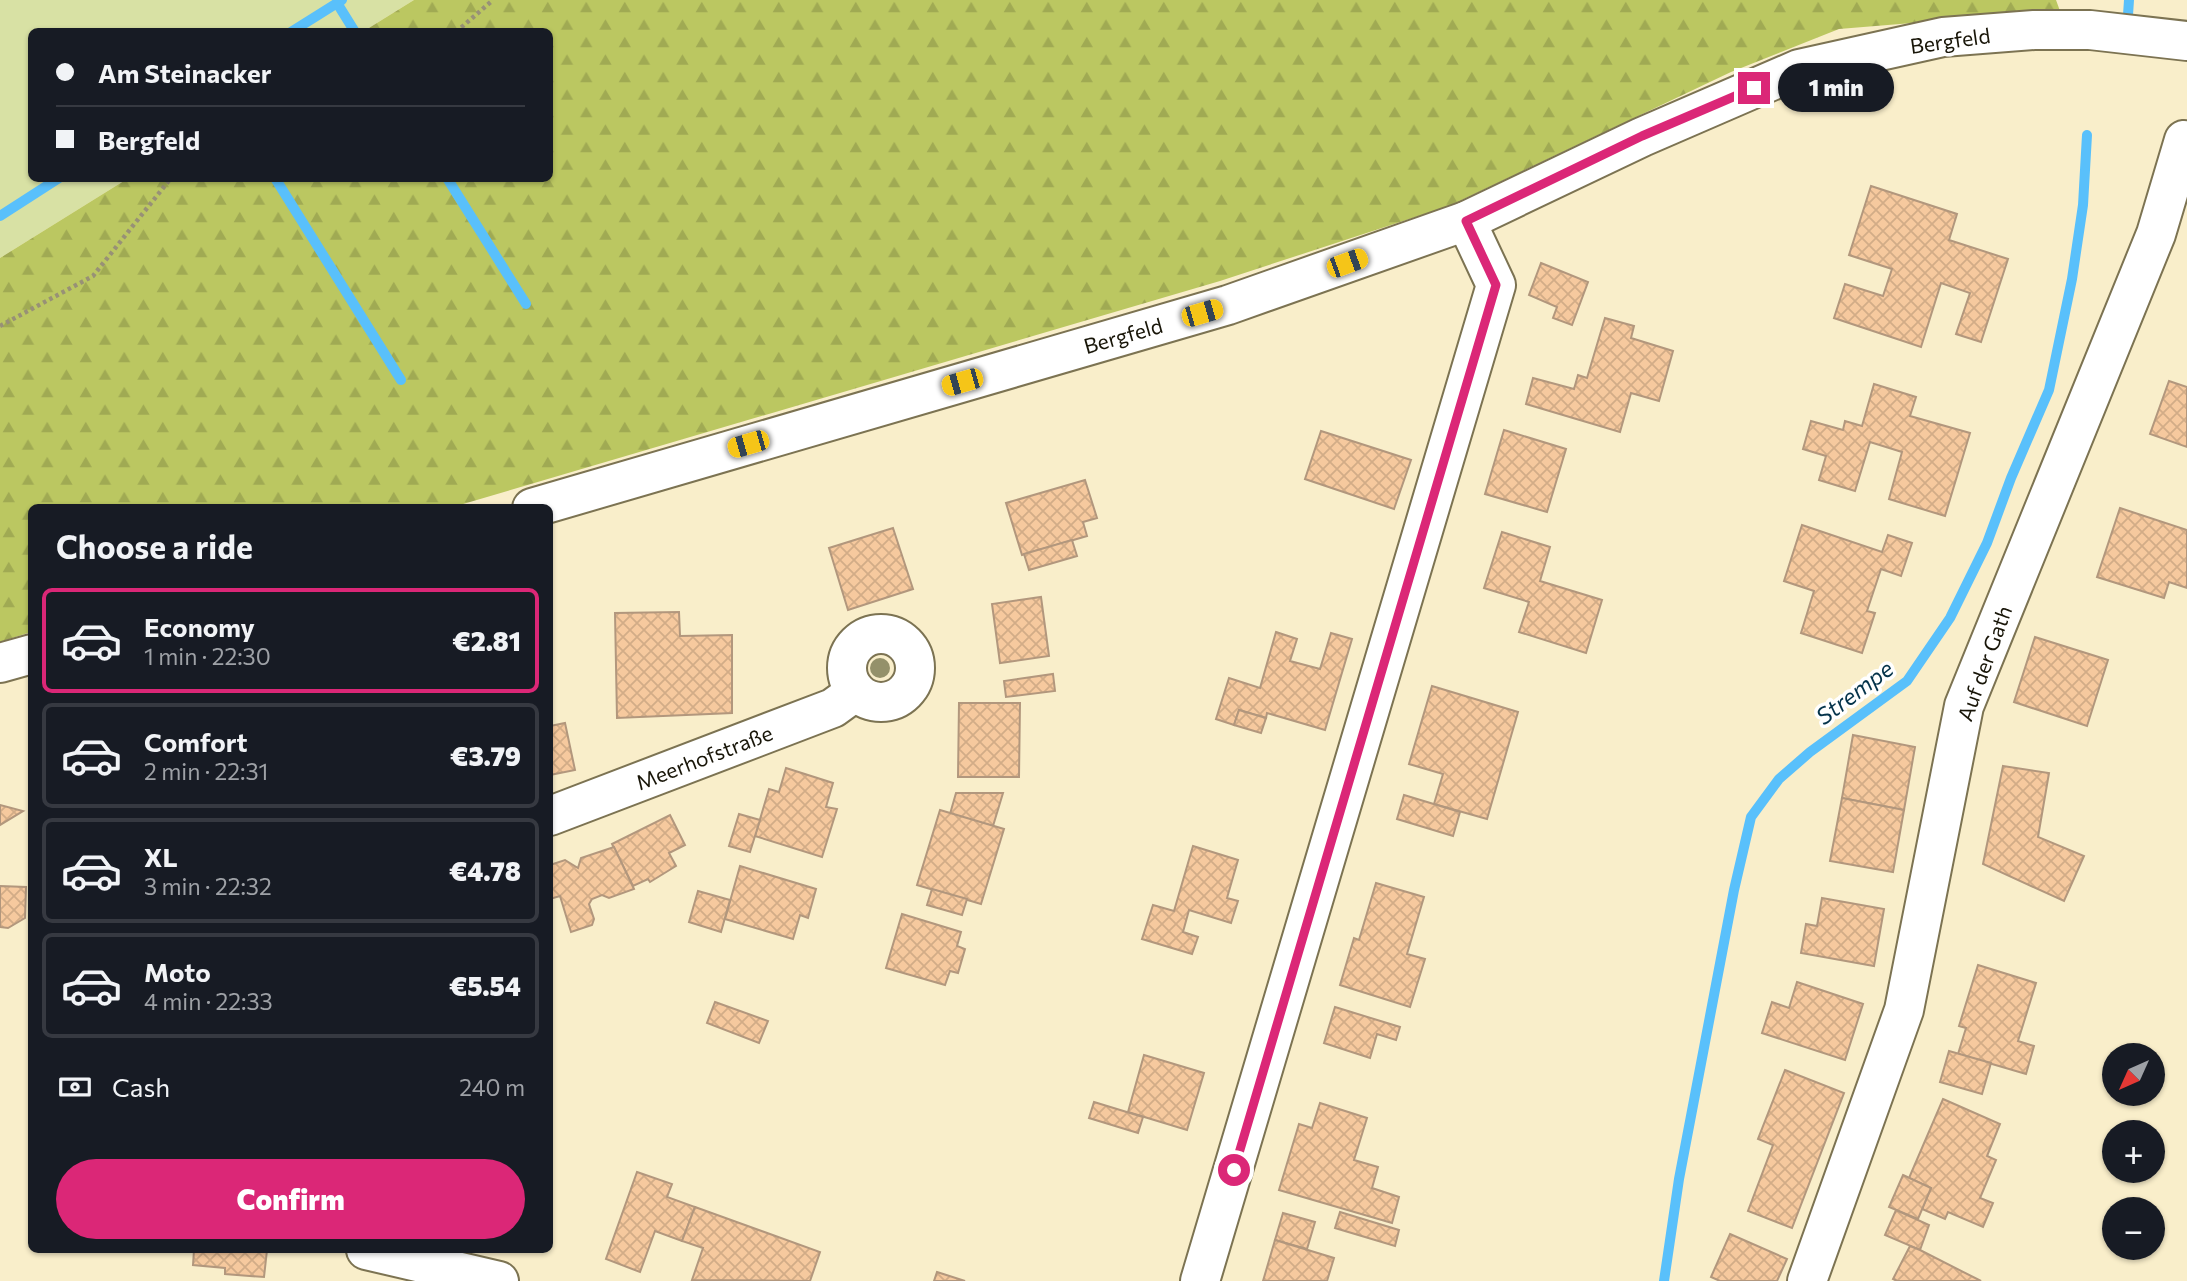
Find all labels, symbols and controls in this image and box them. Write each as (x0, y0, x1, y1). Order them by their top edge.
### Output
street label: Bergfeld (1908, 22, 1992, 58)
text: Am Steinacker (98, 57, 272, 88)
callout: 1 min (1778, 64, 1894, 112)
route end (1738, 72, 1770, 104)
text: 1 min (1808, 73, 1864, 101)
text: Bergfeld (98, 124, 200, 155)
car (1324, 246, 1371, 280)
car (1179, 297, 1226, 329)
street label: Bergfeld (1081, 312, 1165, 358)
car (939, 366, 986, 398)
car (725, 428, 772, 460)
text: Choose a ride (56, 526, 253, 566)
street label: Auf der Gath (1952, 602, 2016, 724)
icon: car (60, 609, 123, 672)
text: Economy (144, 611, 255, 642)
text: €2.81 (452, 625, 521, 656)
text: 1 min · 22:30 (144, 642, 271, 670)
water label: Strempe (1810, 654, 1898, 730)
street label: Meerhofstraße (632, 720, 776, 794)
icon: car (60, 724, 123, 787)
text: Comfort (144, 726, 247, 757)
text: €3.79 (450, 740, 521, 771)
text: 2 min · 22:31 (144, 757, 268, 785)
icon: car (60, 839, 123, 902)
text: XL (144, 841, 178, 872)
text: €4.78 (449, 855, 521, 886)
text: 3 min · 22:32 (144, 872, 272, 900)
icon: car (60, 954, 123, 1017)
text: Moto (144, 956, 211, 987)
text: €5.54 (449, 970, 521, 1001)
text: 4 min · 22:33 (144, 987, 273, 1015)
north arrow (2102, 1043, 2165, 1106)
map controls (2102, 1043, 2165, 1260)
icon: cash (56, 1068, 94, 1106)
text: Cash (112, 1071, 170, 1102)
text: 240 m (459, 1073, 525, 1101)
button: + (2102, 1120, 2165, 1183)
route start (1218, 1154, 1250, 1186)
button: Confirm (56, 1159, 525, 1239)
button: − (2102, 1197, 2165, 1260)

